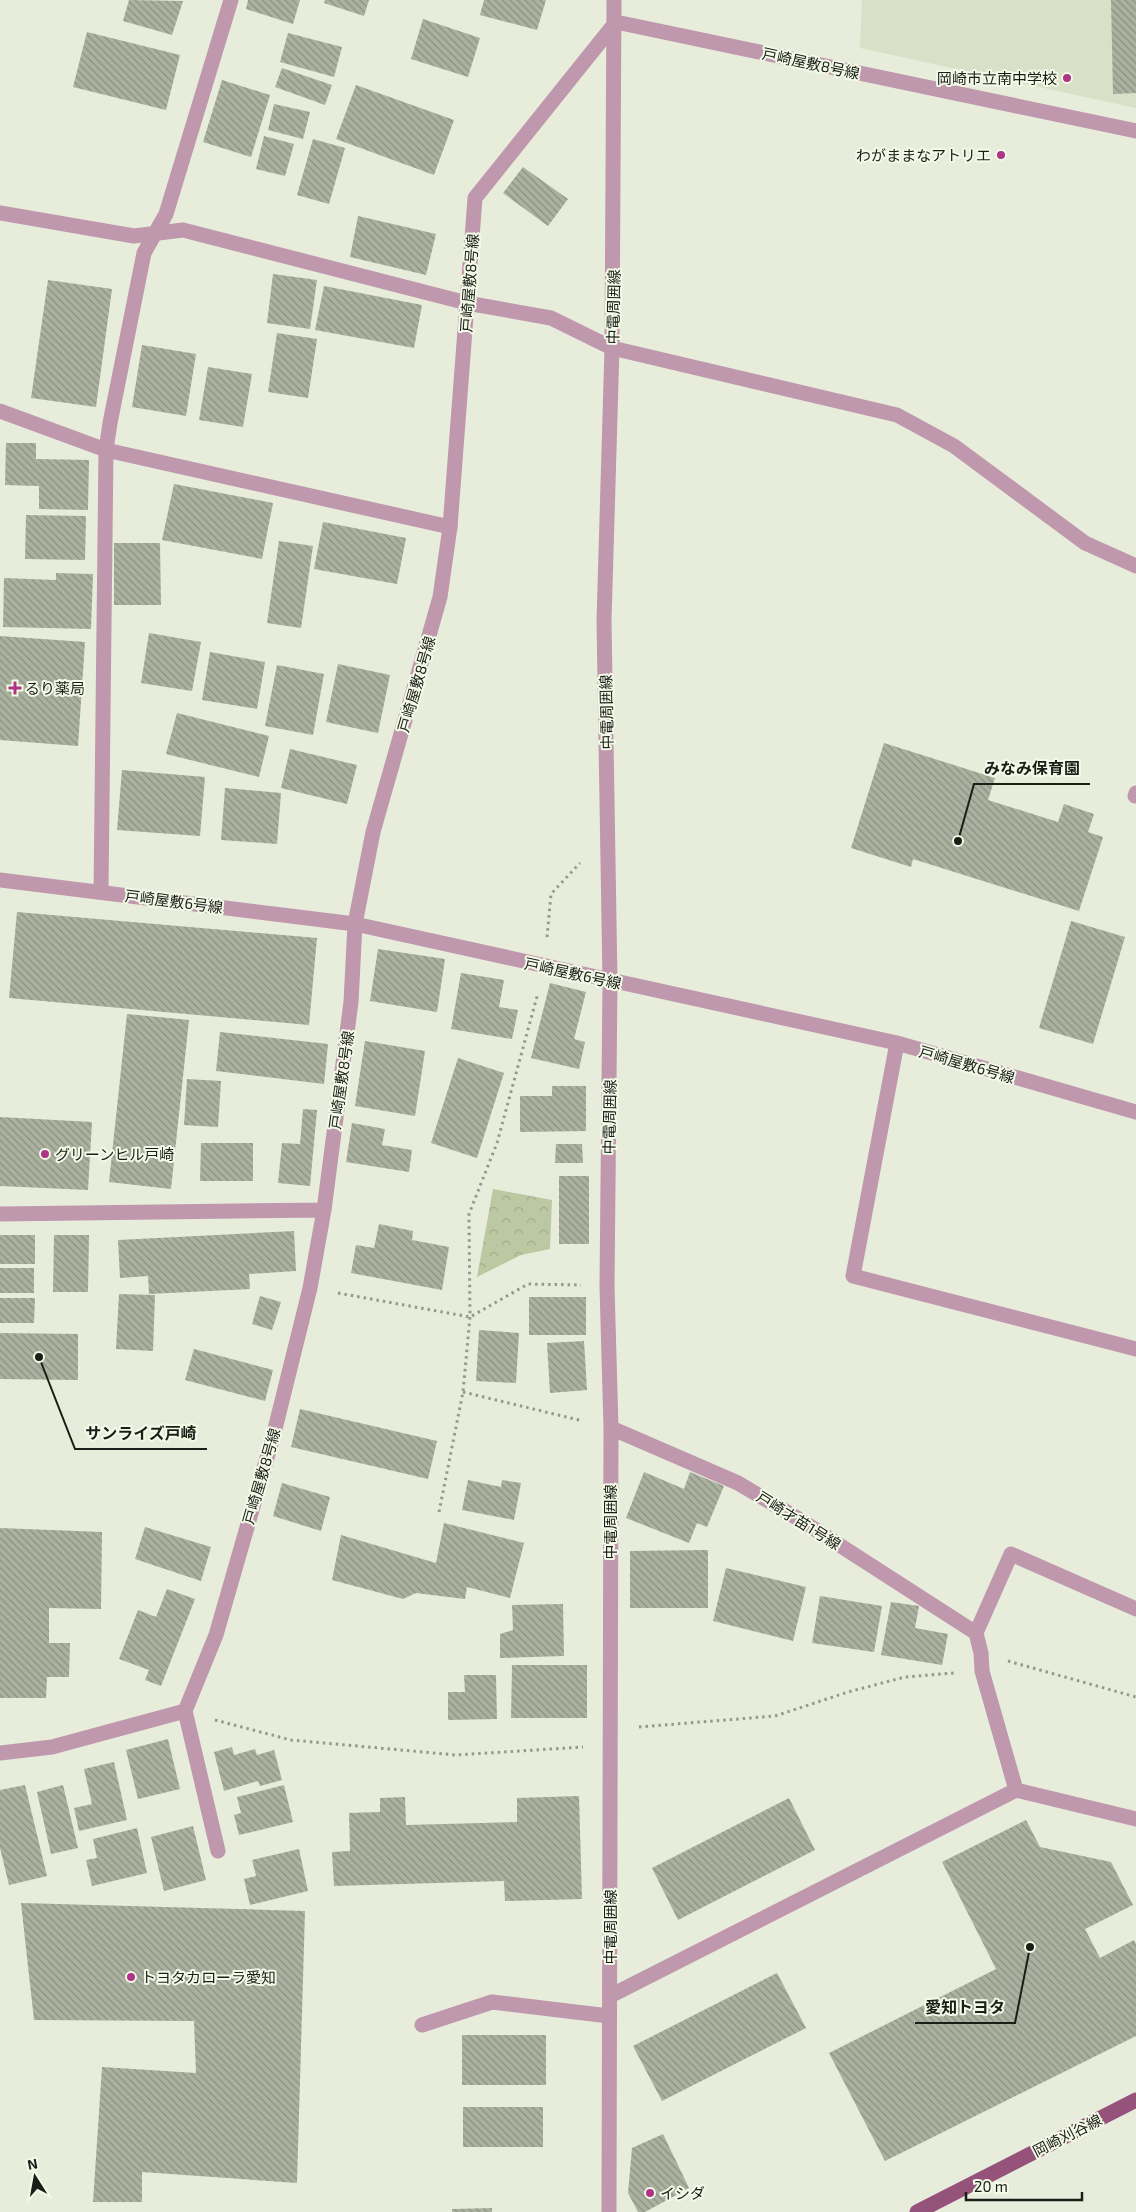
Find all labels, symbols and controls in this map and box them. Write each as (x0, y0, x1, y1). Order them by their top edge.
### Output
street label: 戸崎屋敷8号線 (761, 44, 861, 82)
place label: 岡崎市立南中学校 (937, 69, 1057, 87)
marker: 岡崎市立南中学校 (1061, 72, 1073, 84)
place label: わがままなアトリエ (856, 146, 991, 164)
marker: わがままなアトリエ (995, 149, 1007, 161)
street label: 戸崎屋敷8号線 (457, 233, 481, 333)
street label: 中電周囲線 (603, 269, 623, 345)
street label: 戸崎屋敷8号線 (394, 634, 438, 734)
street label: 中電周囲線 (596, 674, 616, 750)
place label: るり薬局 (25, 679, 85, 697)
marker: るり薬局 (9, 682, 21, 694)
callout: みなみ保育園 (974, 753, 1090, 784)
text: みなみ保育園 (984, 758, 1080, 777)
street label: 戸崎屋敷6号線 (124, 886, 224, 916)
street label: 戸崎屋敷6号線 (523, 954, 623, 992)
street label: 戸崎屋敷8号線 (325, 1030, 357, 1130)
street label: 戸崎屋敷6号線 (917, 1042, 1017, 1086)
street label: 中電周囲線 (599, 1079, 619, 1155)
place label: グリーンヒル戸崎 (55, 1145, 174, 1163)
marker: グリーンヒル戸崎 (39, 1148, 51, 1160)
callout: サンライズ戸崎 (75, 1418, 207, 1449)
text: サンライズ戸崎 (85, 1423, 197, 1442)
street label: 戸崎屋敷8号線 (239, 1426, 283, 1526)
street label: 中電周囲線 (601, 1484, 619, 1560)
street label: 戸崎才苗1号線 (754, 1487, 844, 1553)
street label: 中電周囲線 (601, 1889, 619, 1965)
place label: トヨタカローラ愛知 (141, 1968, 276, 1986)
marker: トヨタカローラ愛知 (125, 1971, 137, 1983)
callout: 愛知トヨタ (915, 1992, 1015, 2023)
text: 愛知トヨタ (925, 1997, 1005, 2016)
street label: 岡崎刈谷線 (1029, 2110, 1105, 2160)
north arrow (10, 2152, 60, 2202)
text: N (26, 2154, 39, 2173)
scale bar (966, 2170, 1082, 2202)
text: 20 m (974, 2177, 1008, 2195)
place label: イシダ (660, 2184, 705, 2202)
marker: イシダ (644, 2187, 656, 2199)

